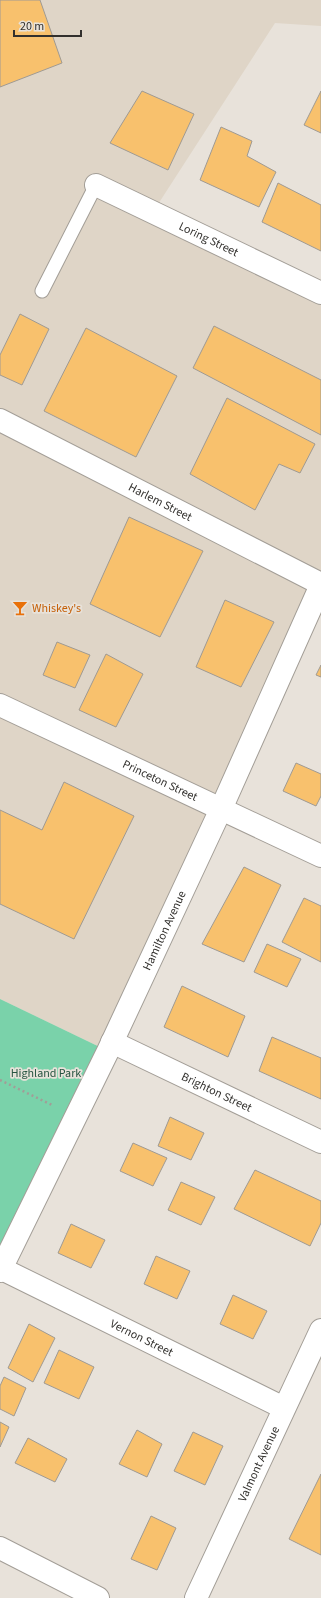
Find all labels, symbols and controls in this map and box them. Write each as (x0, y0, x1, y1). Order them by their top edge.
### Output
scale bar (14, 12, 81, 38)
text: 20 m (20, 18, 44, 35)
street label: Loring Street (176, 218, 241, 261)
street label: Harlem Street (125, 479, 195, 526)
bar icon: Whiskey's (11, 599, 29, 617)
place label: Whiskey's (32, 600, 81, 617)
street label: Princeton Street (120, 756, 200, 806)
street label: Hamilton Avenue (139, 888, 191, 973)
park label: Highland Park (11, 1065, 81, 1082)
street label: Brighton Street (178, 1068, 254, 1117)
street label: Vernon Street (107, 1316, 176, 1361)
street label: Valmont Avenue (234, 1423, 284, 1505)

